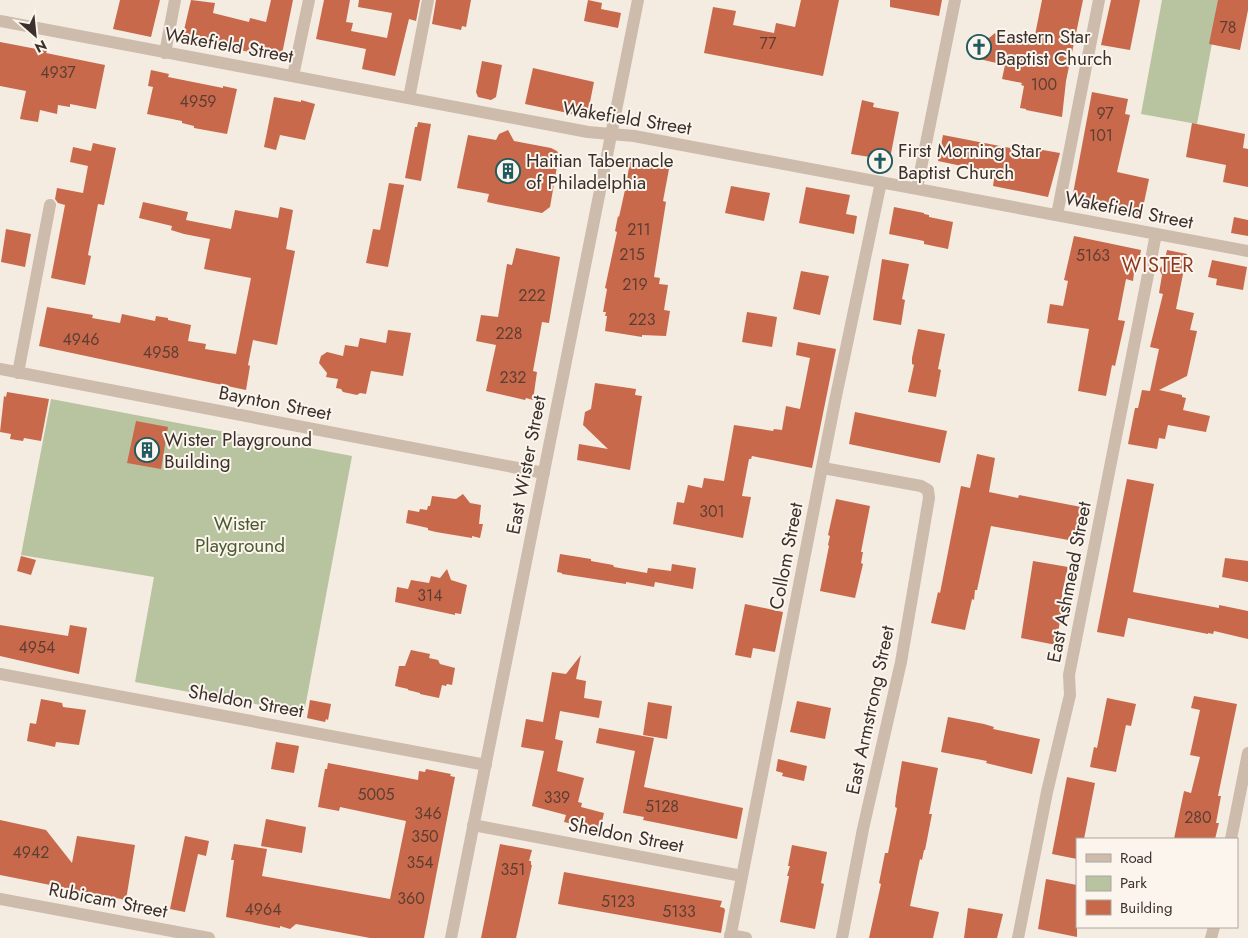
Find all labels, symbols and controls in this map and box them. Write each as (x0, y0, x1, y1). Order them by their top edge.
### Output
north arrow (10, 10, 60, 60)
house number: 78 (1219, 16, 1237, 39)
street label: Wakefield Street (162, 20, 296, 70)
place label: Eastern Star Baptist Church (996, 23, 1112, 72)
house number: 77 (760, 32, 777, 55)
church icon: Eastern Star Baptist Church (966, 34, 992, 60)
text: N (31, 35, 50, 58)
house number: 4937 (40, 61, 76, 84)
house number: 100 (1031, 73, 1057, 96)
house number: 4959 (180, 90, 216, 113)
street label: Wakefield Street (561, 94, 694, 142)
house number: 97 (1096, 102, 1114, 125)
house number: 101 (1089, 124, 1113, 147)
place label: First Morning Star Baptist Church (898, 137, 1042, 186)
place label: Haitian Tabernacle of Philadelphia (526, 147, 674, 196)
church icon: First Morning Star Baptist Church (867, 148, 893, 174)
building icon: Haitian Tabernacle of Philadelphia (495, 158, 521, 184)
street label: Wakefield Street (1062, 184, 1196, 236)
house number: 211 (627, 218, 651, 241)
house number: 215 (619, 243, 645, 266)
house number: 5163 (1076, 244, 1110, 267)
district label: WISTER (1121, 251, 1195, 280)
house number: 219 (622, 273, 648, 296)
house number: 222 (518, 284, 546, 307)
house number: 223 (629, 308, 656, 331)
house number: 228 (496, 322, 522, 345)
house number: 4946 (62, 328, 100, 351)
house number: 4958 (143, 341, 179, 364)
house number: 232 (500, 366, 526, 389)
street label: Baynton Street (217, 379, 334, 427)
street label: East Wister Street (499, 393, 553, 537)
place label: Wister Playground Building (164, 426, 312, 475)
building icon: Wister Playground Building (134, 437, 160, 463)
street label: East Ashmead Street (1040, 499, 1098, 665)
house number: 301 (699, 500, 725, 523)
street label: Collom Street (762, 500, 810, 612)
park label: Wister Playground (195, 510, 285, 559)
house number: 314 (417, 584, 443, 607)
street label: East Armstrong Street (839, 623, 901, 797)
house number: 4954 (19, 636, 55, 659)
street label: Sheldon Street (186, 678, 306, 725)
house number: 5005 (357, 783, 395, 806)
house number: 339 (544, 786, 570, 809)
house number: 5128 (645, 795, 679, 818)
house number: 346 (414, 802, 442, 825)
house number: 280 (1184, 806, 1212, 829)
street label: Sheldon Street (566, 811, 686, 859)
house number: 350 (411, 825, 439, 848)
legend (1076, 838, 1238, 928)
house number: 4942 (13, 841, 49, 864)
text: Road (1120, 847, 1152, 869)
house number: 354 (406, 851, 434, 874)
house number: 351 (501, 858, 525, 881)
text: Park (1120, 872, 1147, 894)
street label: Rubicam Street (46, 875, 170, 925)
house number: 360 (397, 887, 425, 910)
house number: 5123 (601, 890, 635, 913)
text: Building (1120, 897, 1172, 919)
house number: 4964 (244, 898, 282, 921)
house number: 5133 (662, 900, 696, 923)

